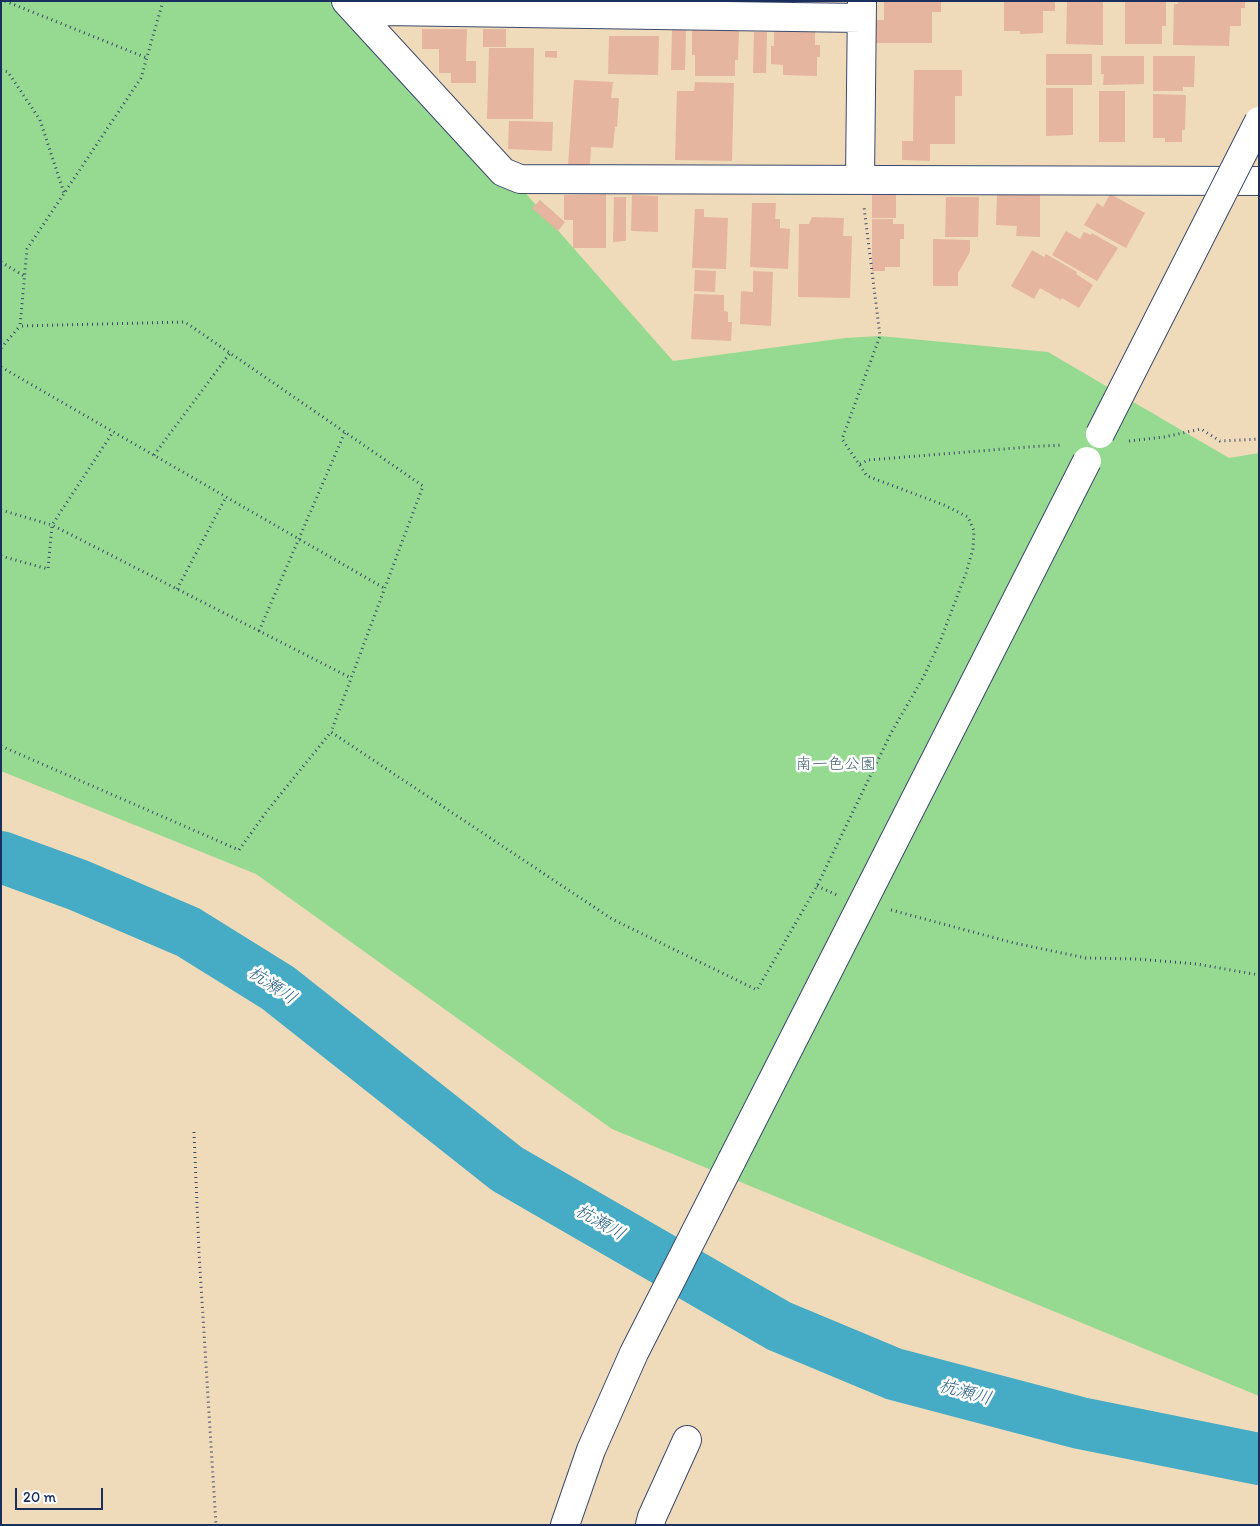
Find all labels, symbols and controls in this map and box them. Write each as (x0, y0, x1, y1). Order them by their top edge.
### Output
park label: 南一色公園 (796, 755, 876, 775)
water label: 杭瀬川 (244, 962, 300, 1010)
water label: 杭瀬川 (571, 1200, 629, 1246)
water label: 杭瀬川 (936, 1376, 994, 1410)
scale bar (18, 1478, 105, 1510)
text: 20 m (23, 1488, 56, 1506)

